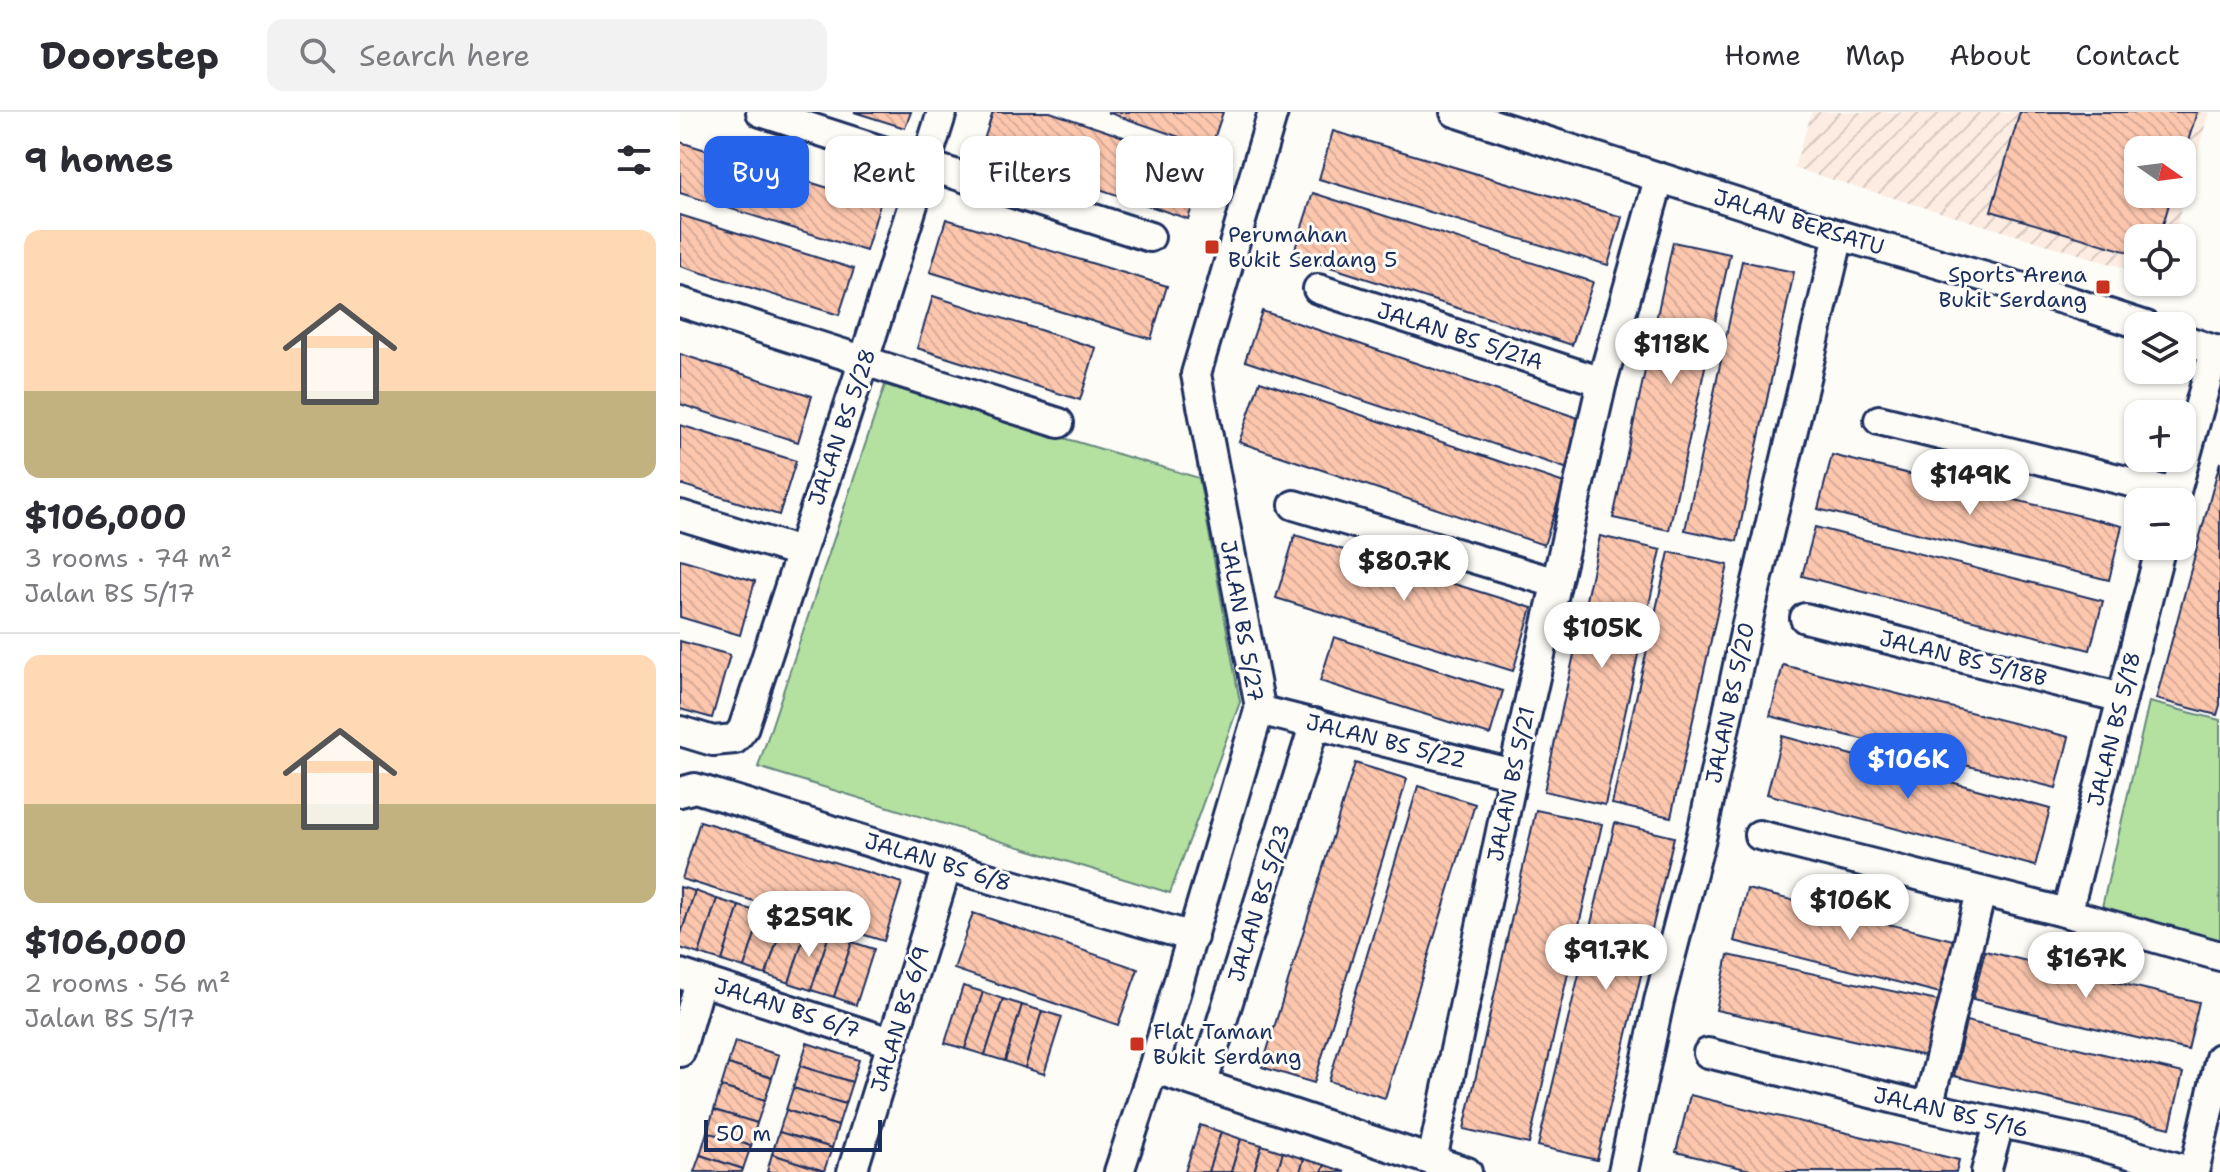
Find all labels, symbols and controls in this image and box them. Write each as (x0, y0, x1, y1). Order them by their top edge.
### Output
search box (267, 19, 827, 91)
text: Doorstep (40, 30, 219, 81)
icon: search (295, 33, 339, 77)
text: Search here (359, 35, 530, 76)
text: Home (1724, 36, 1801, 74)
text: Map (1845, 36, 1905, 74)
text: About (1949, 36, 2031, 74)
text: Contact (2075, 36, 2180, 74)
chip: Buy (704, 136, 809, 208)
chip: Rent (825, 136, 944, 208)
chip: Filters (960, 136, 1100, 208)
chip: New (1116, 136, 1233, 208)
north arrow (2124, 136, 2196, 208)
map controls (2124, 136, 2196, 560)
text: 9 homes (24, 137, 173, 183)
icon: filters (612, 138, 656, 182)
street label: JALAN BERSATU (1710, 182, 1888, 262)
place label: Perumahan Bukit Serdang 5 (1228, 220, 1397, 274)
button: locate (2124, 224, 2196, 296)
marker: Perumahan Bukit Serdang 5 (1203, 238, 1221, 256)
place label: Sports Arena Bukit Serdang (1939, 260, 2087, 314)
marker: Sports Arena Bukit Serdang (2094, 278, 2112, 296)
icon: home (268, 282, 412, 426)
street label: JALAN BS 5/21A (1373, 295, 1547, 377)
button: layers (2124, 312, 2196, 384)
pin: $118K (1615, 318, 1727, 386)
text: $118K (1633, 326, 1709, 361)
street label: JALAN BS 5/28 (802, 345, 882, 509)
button: + (2124, 400, 2196, 472)
pin: $149K (1914, 449, 2026, 517)
text: $149K (1929, 457, 2011, 492)
button: − (2124, 488, 2196, 560)
text: $106,000 (24, 494, 187, 540)
pin: $80.7K (1339, 535, 1469, 603)
street label: JALAN BS 5/27 (1214, 538, 1270, 704)
text: 3 rooms · 74 m² (24, 540, 232, 575)
text: $80.7K (1357, 543, 1451, 578)
text: Jalan BS 5/17 (24, 575, 195, 610)
pin: $105K (1546, 602, 1658, 670)
text: $105K (1562, 610, 1642, 645)
street label: JALAN BS 5/20 (1699, 620, 1761, 786)
street label: JALAN BS 5/18B (1876, 623, 2050, 693)
street label: JALAN BS 5/18 (2081, 648, 2147, 810)
street label: JALAN BS 5/21 (1480, 704, 1542, 864)
icon: home (268, 707, 412, 851)
street label: JALAN BS 5/22 (1303, 707, 1469, 775)
pin: $106K (1852, 733, 1964, 801)
text: $106K (1867, 741, 1949, 776)
street label: JALAN BS 5/23 (1221, 820, 1297, 986)
street label: JALAN BS 6/8 (861, 826, 1015, 898)
pin: $106K (1794, 874, 1906, 942)
text: $106K (1809, 882, 1891, 917)
pin: $259K (753, 891, 865, 959)
text: $259K (766, 899, 852, 934)
text: $106,000 (24, 919, 187, 965)
pin: $91.7K (1541, 924, 1671, 992)
text: $91.7K (1563, 932, 1649, 967)
pin: $167K (2030, 932, 2142, 1000)
text: $167K (2046, 940, 2126, 975)
street label: JALAN BS 6/9 (864, 942, 936, 1096)
text: 2 rooms · 56 m² (24, 965, 231, 1000)
street label: JALAN BS 6/7 (710, 971, 864, 1045)
text: Jalan BS 5/17 (24, 1000, 195, 1035)
place label: Flat Taman Bukit Serdang (1153, 1017, 1301, 1071)
marker: Flat Taman Bukit Serdang (1128, 1035, 1146, 1053)
street label: JALAN BS 5/16 (1871, 1080, 2031, 1144)
scale bar (704, 1116, 882, 1152)
text: 50 m (716, 1119, 771, 1148)

